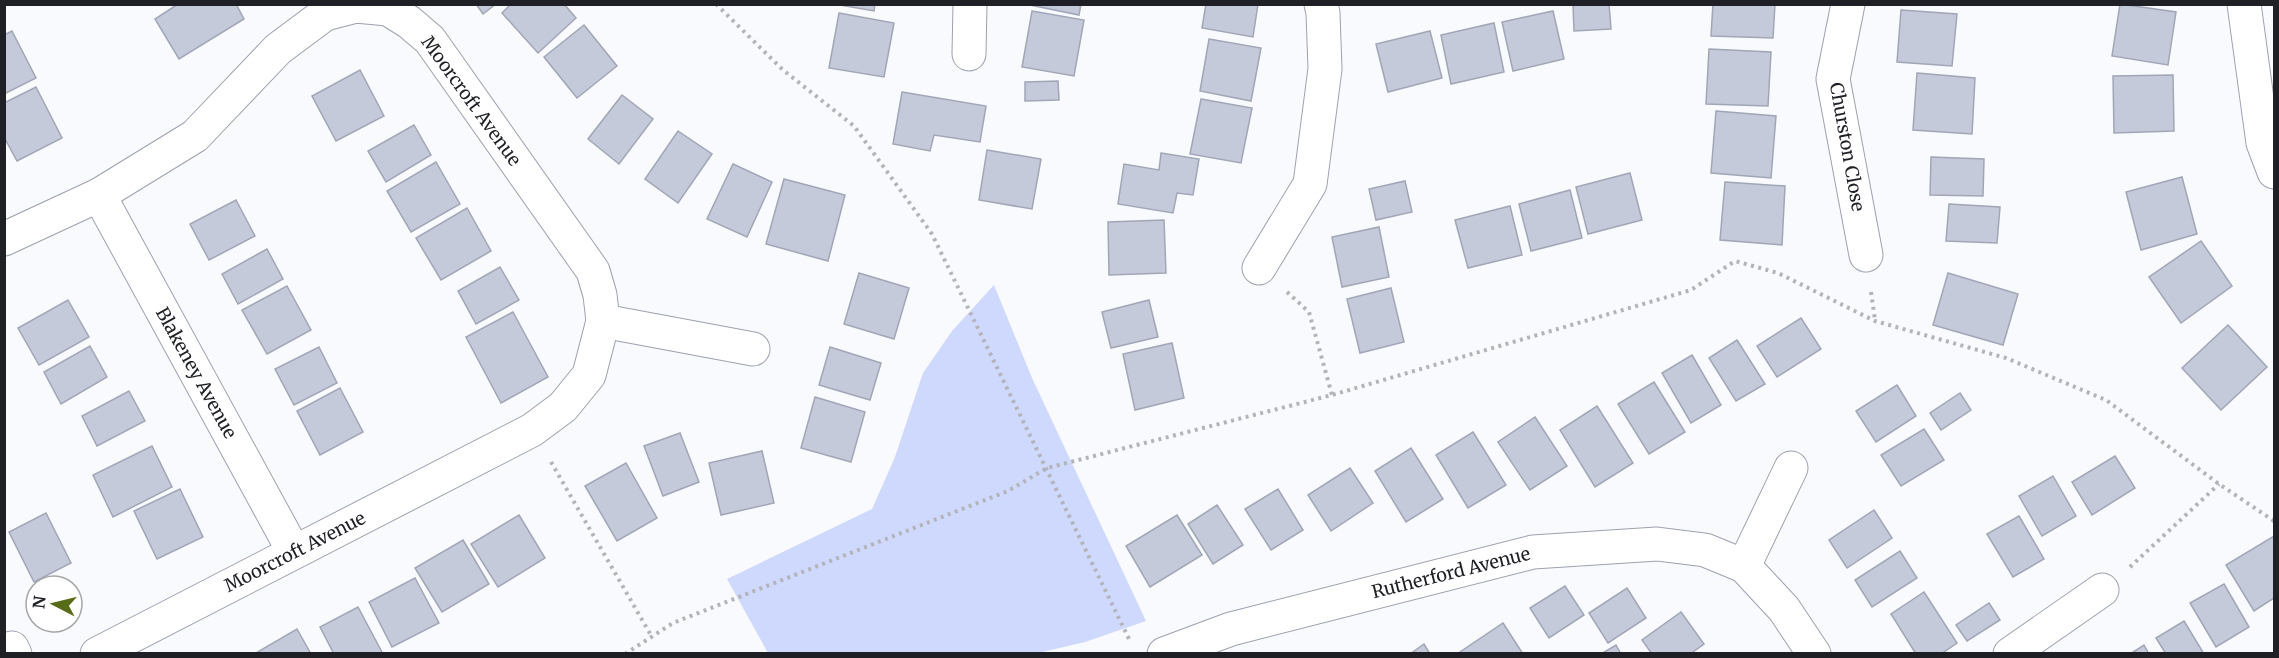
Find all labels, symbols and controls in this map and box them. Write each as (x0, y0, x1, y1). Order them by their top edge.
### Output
street label: Moorcroft Avenue (416, 31, 526, 170)
street label: Churston Close (1825, 81, 1870, 213)
street label: Blakeney Avenue (151, 303, 242, 443)
street label: Moorcroft Avenue (220, 506, 369, 597)
street label: Rutherford Avenue (1369, 542, 1532, 603)
north arrow (24, 574, 84, 634)
text: N (28, 594, 50, 610)

